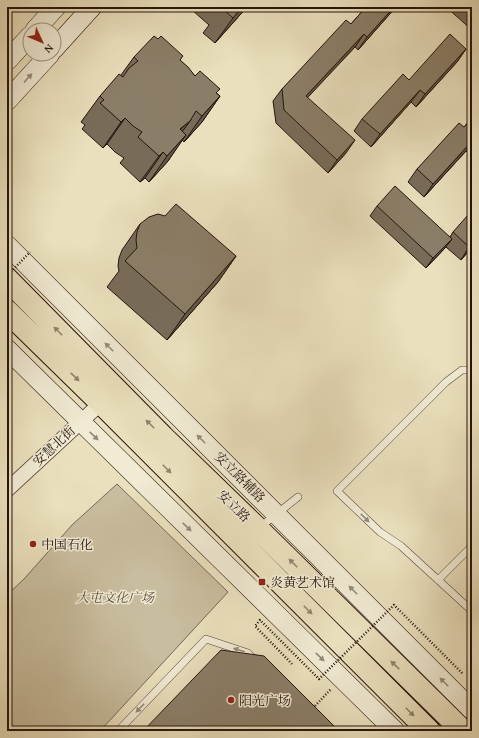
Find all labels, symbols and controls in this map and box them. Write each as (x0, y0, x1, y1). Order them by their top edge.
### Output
north arrow (22, 22, 62, 62)
text: N (40, 41, 58, 58)
one-way arrow (24, 72, 33, 83)
one-way arrow (53, 326, 63, 336)
one-way arrow (104, 342, 114, 352)
one-way arrow (70, 372, 80, 382)
one-way arrow (145, 419, 155, 428)
street label: 安慧北街 (29, 421, 79, 471)
one-way arrow (89, 431, 99, 441)
one-way arrow (196, 434, 206, 444)
street label: 安立路辅路 (212, 449, 268, 505)
one-way arrow (162, 464, 172, 474)
street label: 安立路 (215, 487, 253, 525)
one-way arrow (360, 513, 370, 522)
one-way arrow (182, 522, 192, 532)
place label: 中国石化 (41, 535, 93, 554)
marker: 中国石化 (28, 539, 38, 549)
one-way arrow (288, 558, 298, 568)
place label: 炎黄艺术馆 (270, 573, 335, 592)
marker: 炎黄艺术馆 (257, 577, 267, 587)
one-way arrow (348, 585, 358, 595)
park label: 大屯文化广场 (76, 588, 155, 607)
one-way arrow (303, 605, 313, 615)
one-way arrow (233, 647, 245, 653)
one-way arrow (315, 652, 325, 662)
one-way arrow (390, 660, 400, 669)
one-way arrow (439, 677, 449, 687)
place label: 阳光广场 (239, 691, 291, 710)
marker: 阳光广场 (226, 695, 236, 705)
one-way arrow (135, 703, 145, 713)
one-way arrow (405, 707, 415, 717)

